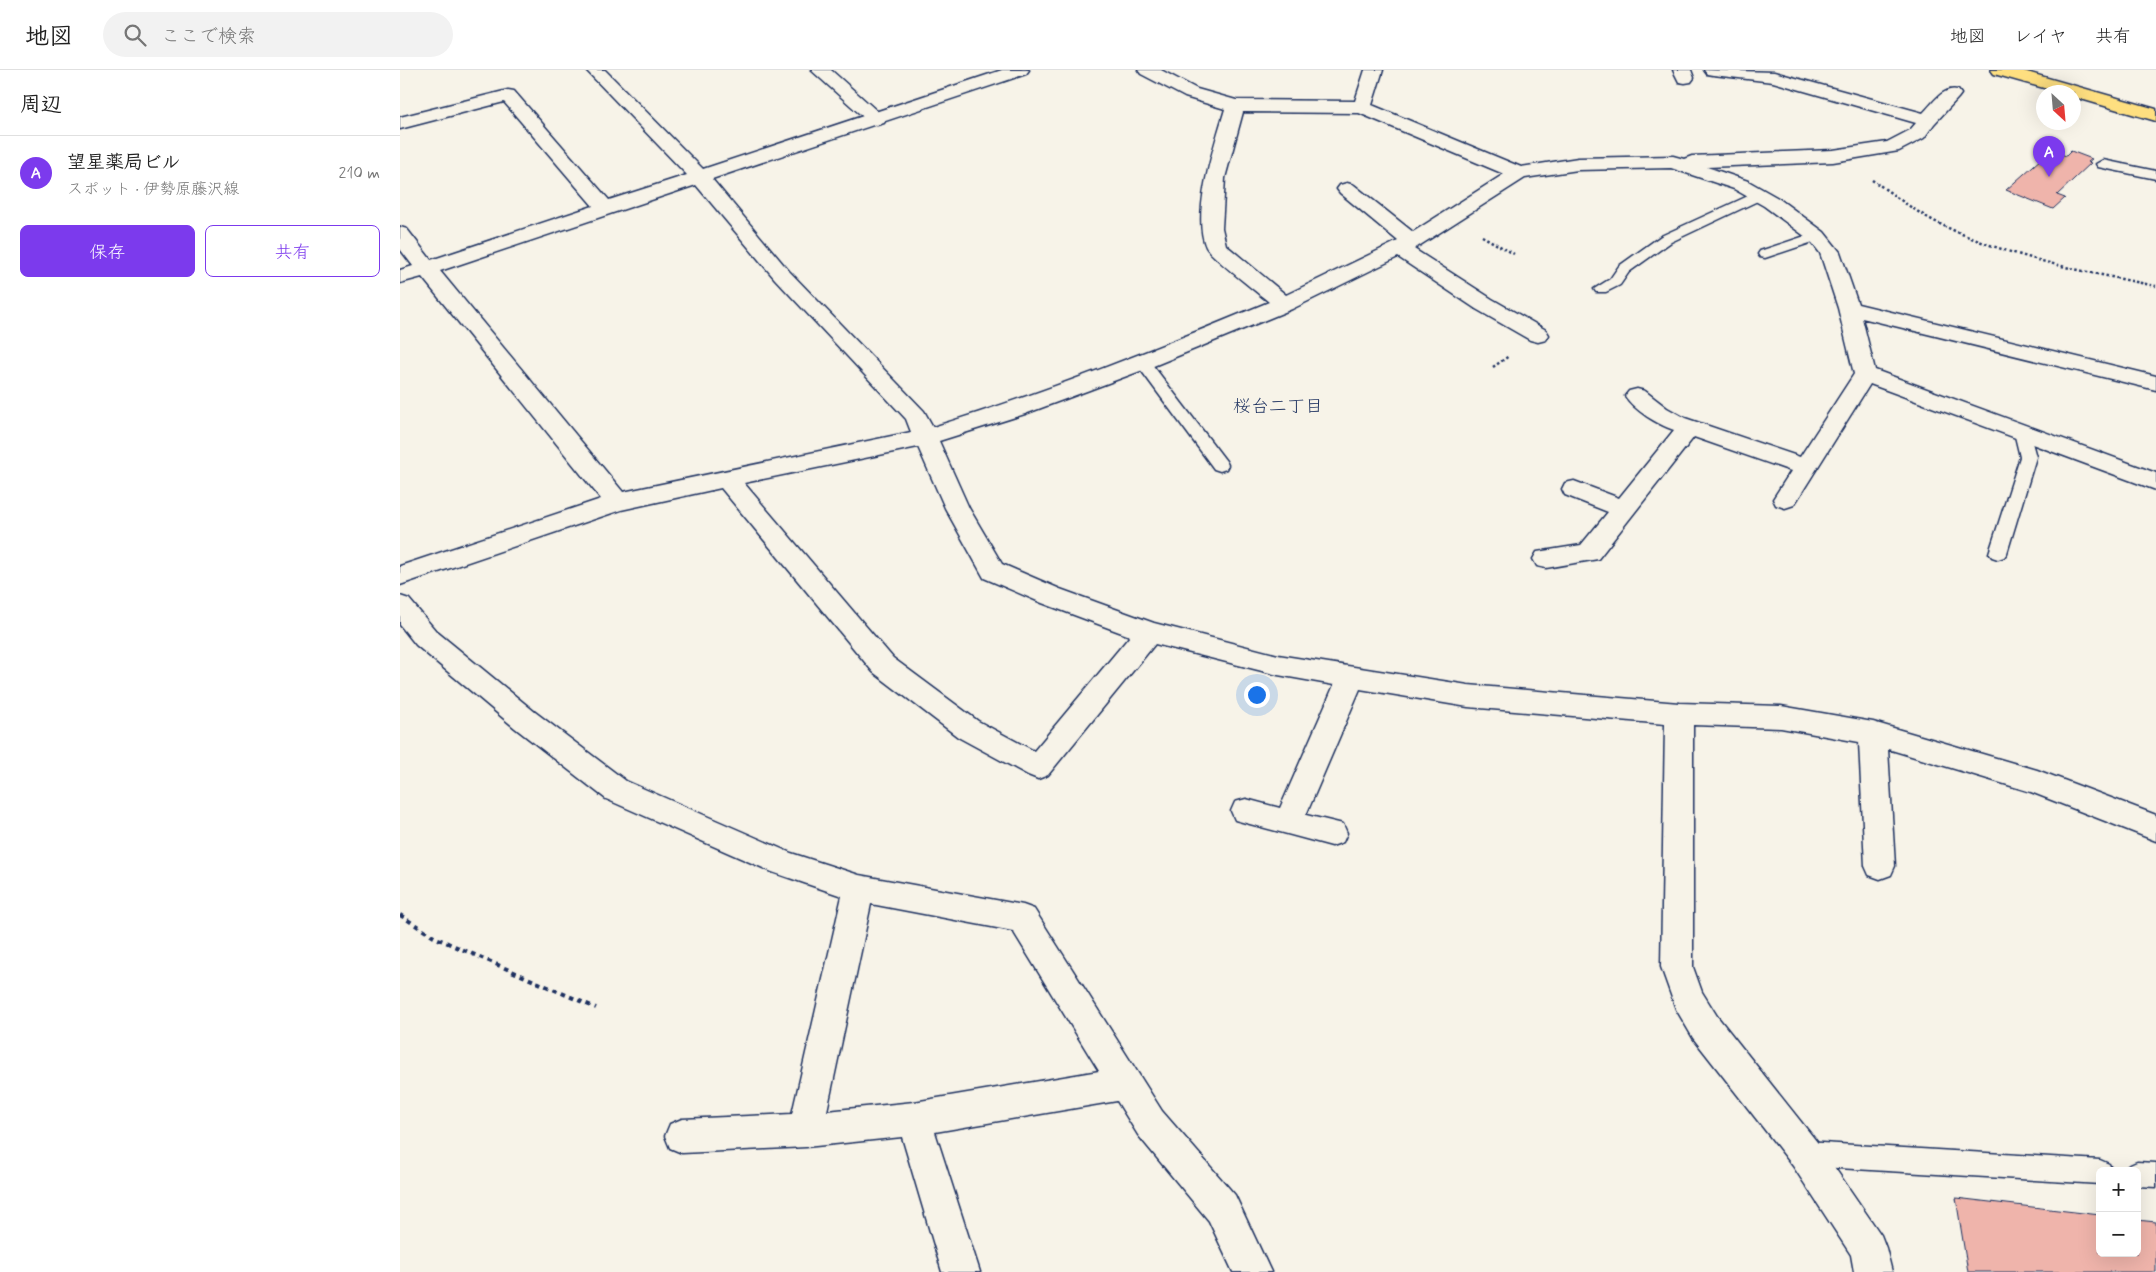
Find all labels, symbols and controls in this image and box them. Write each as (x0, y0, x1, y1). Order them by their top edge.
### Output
search box (103, 12, 453, 57)
icon: search (121, 21, 149, 49)
text: 地図 (25, 22, 73, 53)
text: ここで検索 (161, 24, 256, 49)
text: 地図 (1950, 25, 1986, 49)
text: レイヤ (2014, 25, 2067, 49)
text: 共有 (2095, 25, 2131, 49)
north arrow (2036, 85, 2081, 130)
text: 周辺 (20, 91, 62, 119)
pin: A (2033, 136, 2065, 177)
text: 望星薬局ビル (67, 150, 181, 175)
text: A (31, 163, 41, 184)
text: 210 m (339, 163, 380, 184)
text: スポット · 伊勢原藤沢線 (67, 179, 239, 200)
button: 保存 (20, 225, 195, 277)
button: 共有 (205, 225, 380, 277)
district label: 桜台二丁目 (1233, 395, 1323, 419)
your location (1244, 682, 1270, 708)
map controls (2096, 1167, 2141, 1257)
button: + (2096, 1167, 2141, 1212)
button: − (2096, 1212, 2141, 1257)

